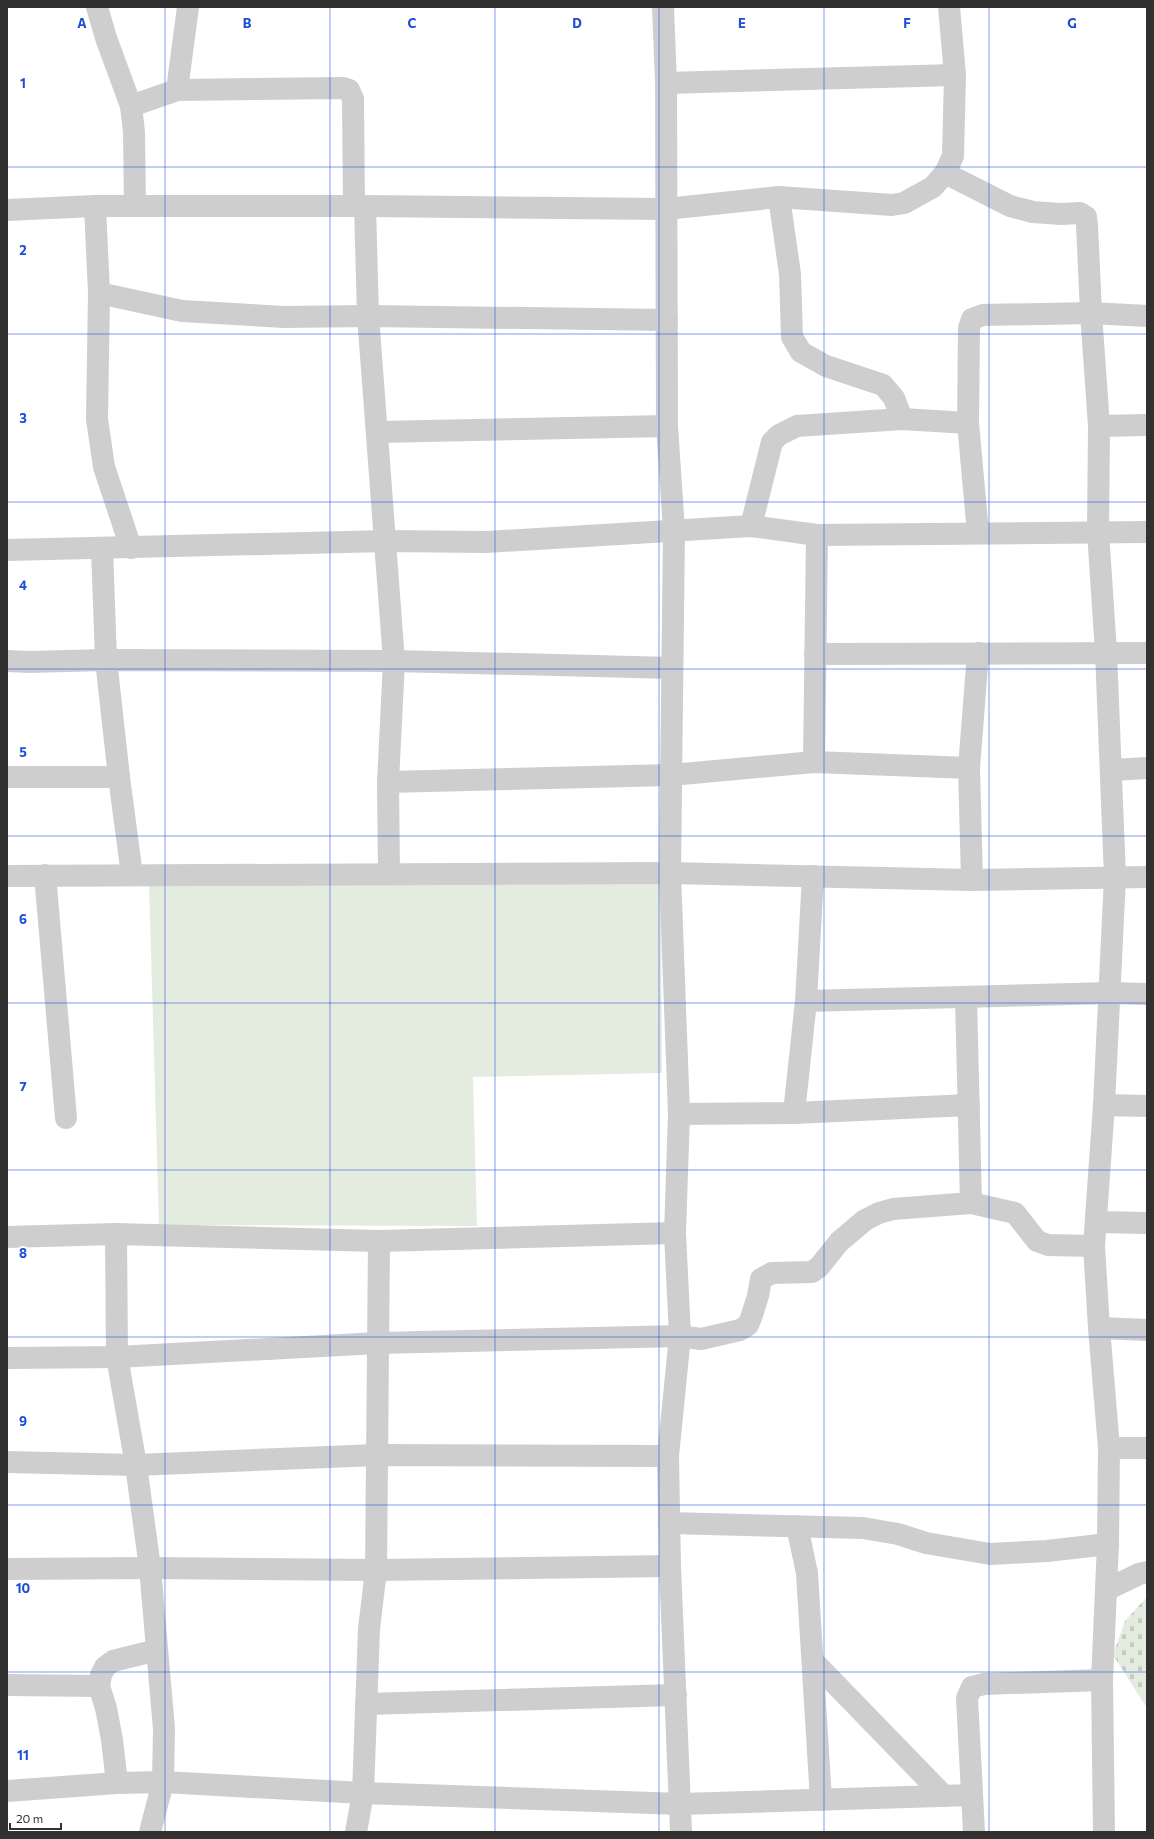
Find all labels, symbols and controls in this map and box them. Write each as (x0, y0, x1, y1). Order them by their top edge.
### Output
text: A (77, 15, 87, 31)
text: B (243, 15, 252, 31)
text: C (408, 15, 417, 31)
text: D (572, 15, 582, 31)
text: E (738, 15, 746, 31)
text: F (903, 15, 911, 31)
text: G (1067, 15, 1077, 31)
text: 1 (20, 75, 26, 91)
text: 2 (19, 242, 27, 258)
text: 3 (19, 410, 27, 426)
text: 4 (19, 577, 27, 593)
text: 5 (19, 744, 27, 760)
text: 6 (19, 911, 27, 927)
text: 7 (19, 1078, 27, 1094)
text: 8 (19, 1245, 27, 1261)
text: 9 (19, 1413, 27, 1429)
text: 10 (16, 1580, 31, 1596)
text: 11 (17, 1747, 29, 1763)
scale bar (10, 1805, 61, 1831)
text: 20 m (16, 1811, 43, 1825)

